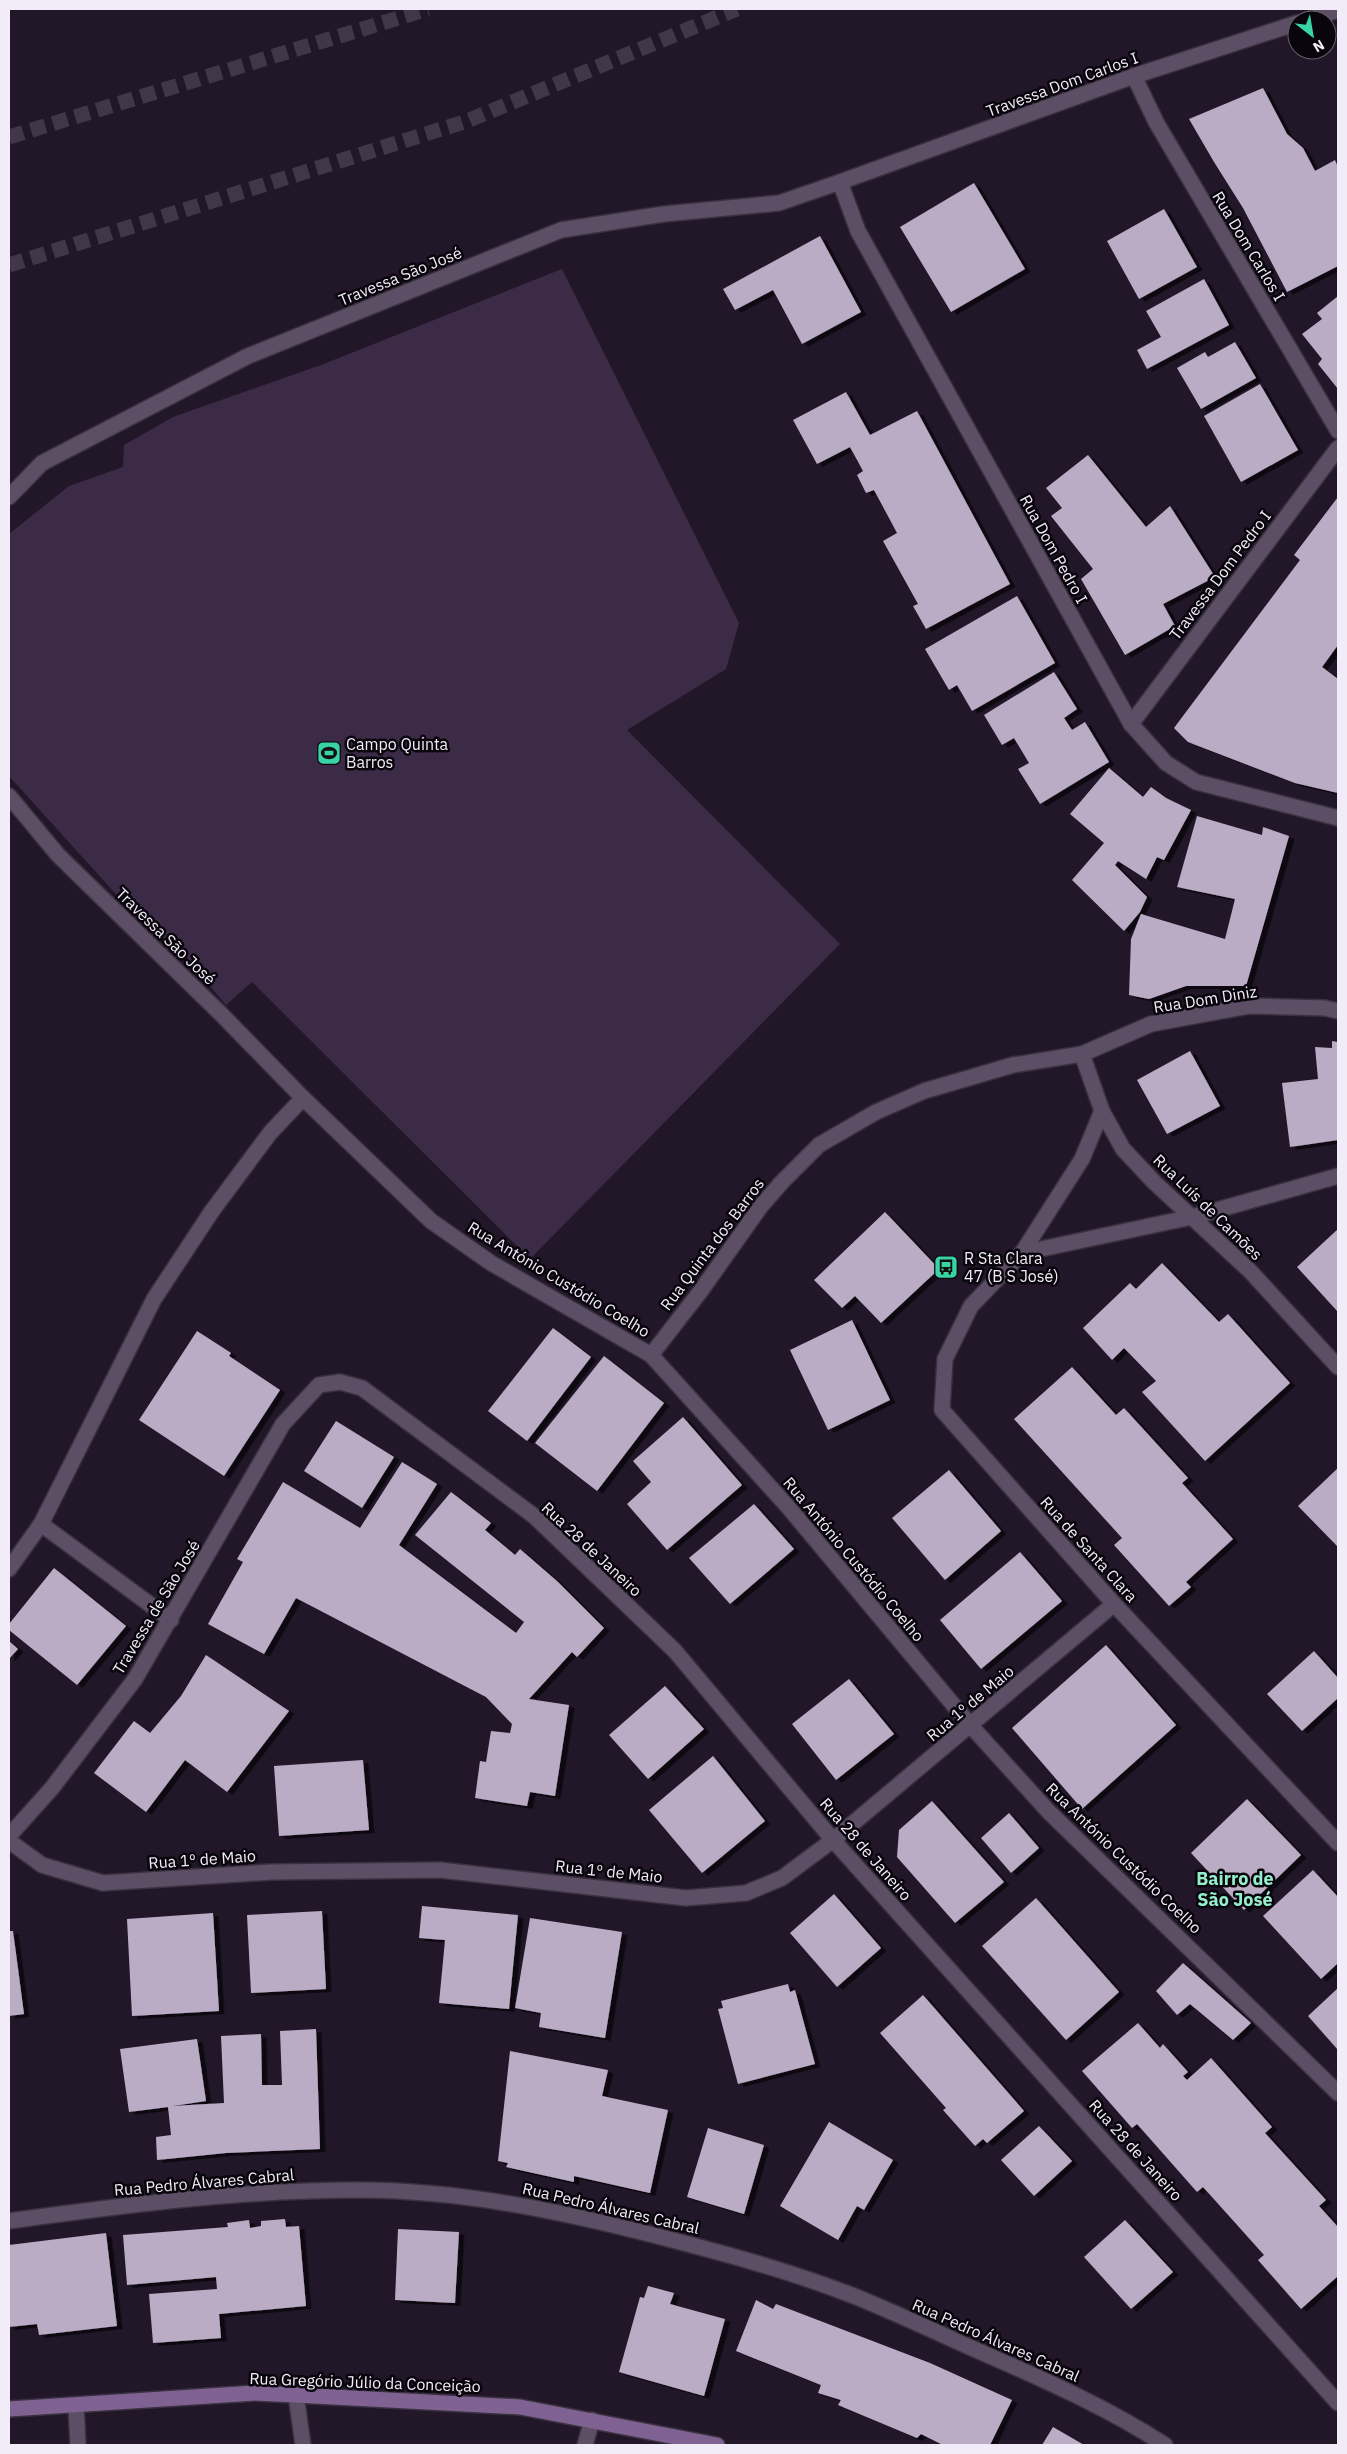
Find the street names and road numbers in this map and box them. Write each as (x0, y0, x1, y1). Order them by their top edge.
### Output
street label: Travessa Dom Carlos I (983, 47, 1141, 121)
street label: Rua Dom Carlos I (1208, 187, 1290, 305)
street label: Travessa São José (335, 242, 465, 310)
street label: Rua Dom Pedro I (1016, 491, 1092, 607)
street label: Travessa Dom Pedro I (1165, 506, 1275, 644)
street label: Travessa São José (112, 883, 220, 989)
street label: Rua Dom Diniz (1152, 981, 1258, 1017)
street label: Rua Luís de Camões (1149, 1150, 1267, 1264)
street label: Rua Quinta dos Barros (656, 1174, 768, 1314)
street label: Rua António Custódio Coelho (464, 1217, 654, 1341)
street label: Rua António Custódio Coelho (779, 1473, 929, 1645)
street label: Rua de Santa Clara (1036, 1492, 1142, 1606)
street label: Rua 28 de Janeiro (538, 1497, 646, 1601)
street label: Travessa de São José (108, 1536, 204, 1678)
street label: Rua 1º de Maio (922, 1661, 1018, 1745)
street label: Rua António Custódio Coelho (1042, 1778, 1206, 1938)
street label: Rua 28 de Janeiro (816, 1793, 916, 1905)
street label: Rua 1º de Maio (148, 1845, 256, 1873)
street label: Rua 1º de Maio (554, 1855, 664, 1887)
street label: Rua 28 de Janeiro (1085, 2095, 1187, 2205)
street label: Rua Pedro Álvares Cabral (113, 2163, 295, 2200)
street label: Rua Pedro Álvares Cabral (521, 2177, 702, 2238)
street label: Rua Pedro Álvares Cabral (909, 2293, 1083, 2386)
street label: Rua Gregório Júlio da Conceição (249, 2368, 481, 2396)

